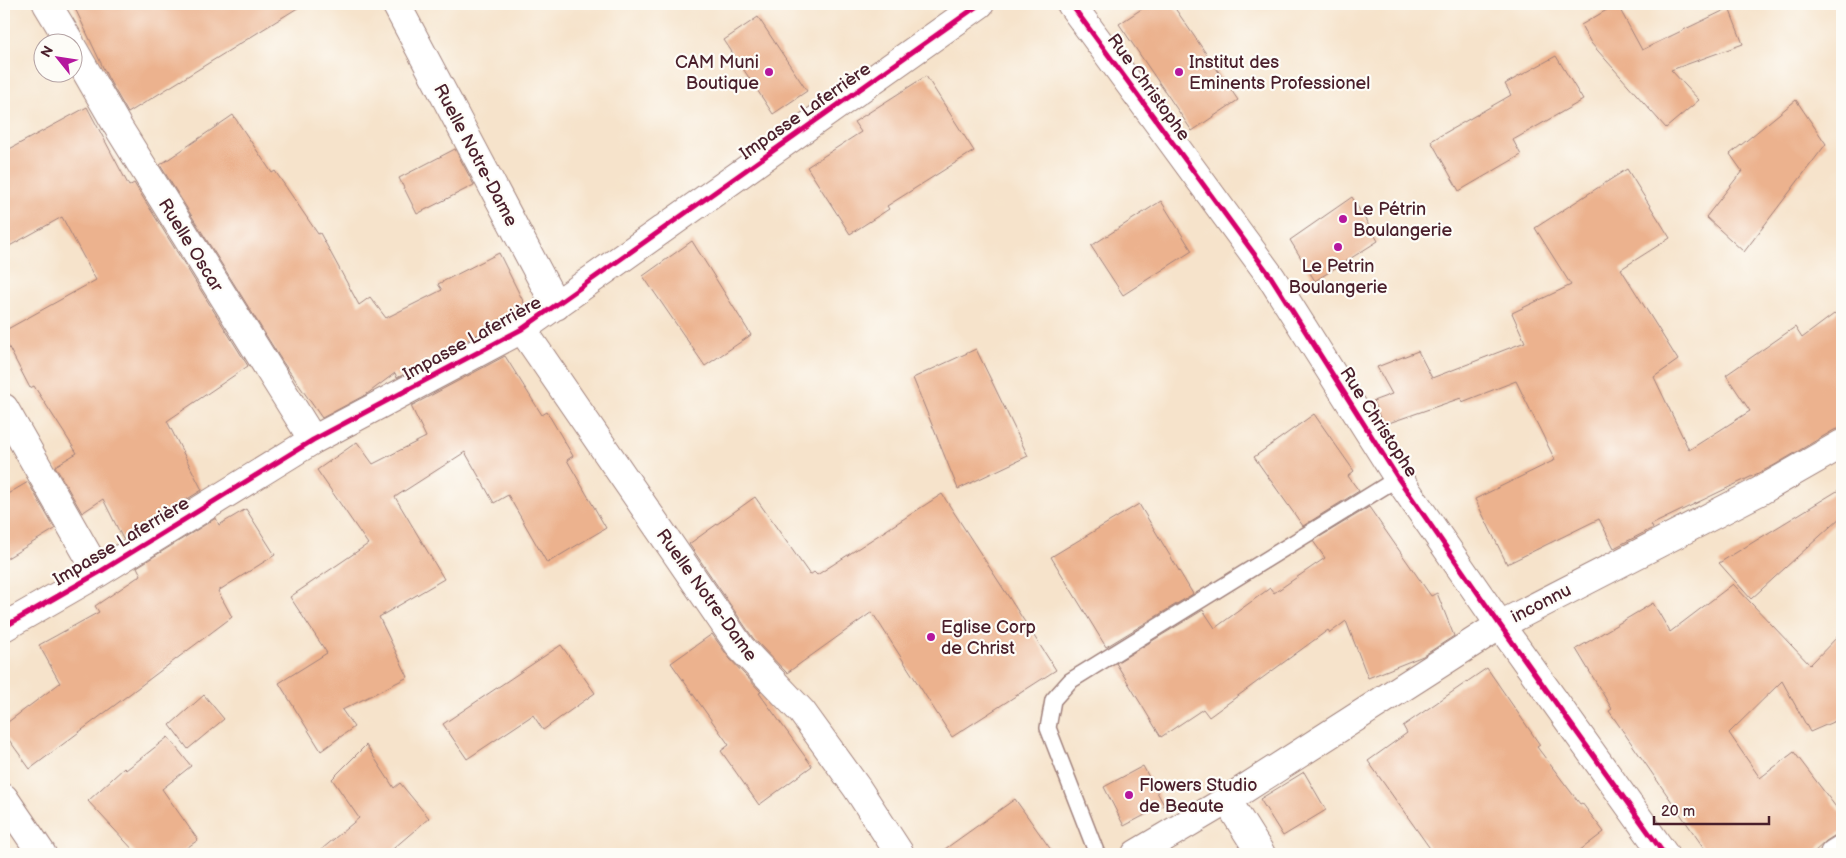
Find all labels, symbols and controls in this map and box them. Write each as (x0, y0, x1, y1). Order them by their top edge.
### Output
street label: Rue Christophe (1103, 30, 1195, 145)
north arrow (32, 32, 82, 82)
text: N (37, 43, 57, 61)
place label: CAM Muni Boutique (675, 52, 759, 94)
place label: Institut des Eminents Professionel (1189, 52, 1370, 94)
street label: Impasse Laferrière (736, 58, 875, 164)
marker: CAM Muni Boutique (763, 66, 775, 78)
marker: Institut des Eminents Professionel (1173, 66, 1185, 78)
street label: Ruelle Notre-Dame (429, 81, 522, 230)
street label: Ruelle Oscar (154, 195, 228, 296)
place label: Le Pétrin Boulangerie (1353, 199, 1452, 241)
marker: Le Pétrin Boulangerie (1337, 213, 1349, 225)
marker: Le Petrin Boulangerie (1332, 241, 1344, 253)
place label: Le Petrin Boulangerie (1288, 256, 1388, 298)
street label: Impasse Laferrière (399, 292, 545, 385)
street label: Rue Christophe (1335, 363, 1422, 482)
street label: Impasse Laferrière (49, 492, 193, 590)
street label: Ruelle Notre-Dame (652, 525, 762, 666)
street label: inconnu (1508, 579, 1575, 627)
place label: Eglise Corp de Christ (941, 617, 1036, 659)
marker: Eglise Corp de Christ (925, 631, 937, 643)
place label: Flowers Studio de Beaute (1139, 775, 1257, 817)
marker: Flowers Studio de Beaute (1123, 789, 1135, 801)
scale bar (1654, 793, 1768, 825)
text: 20 m (1661, 802, 1695, 821)

